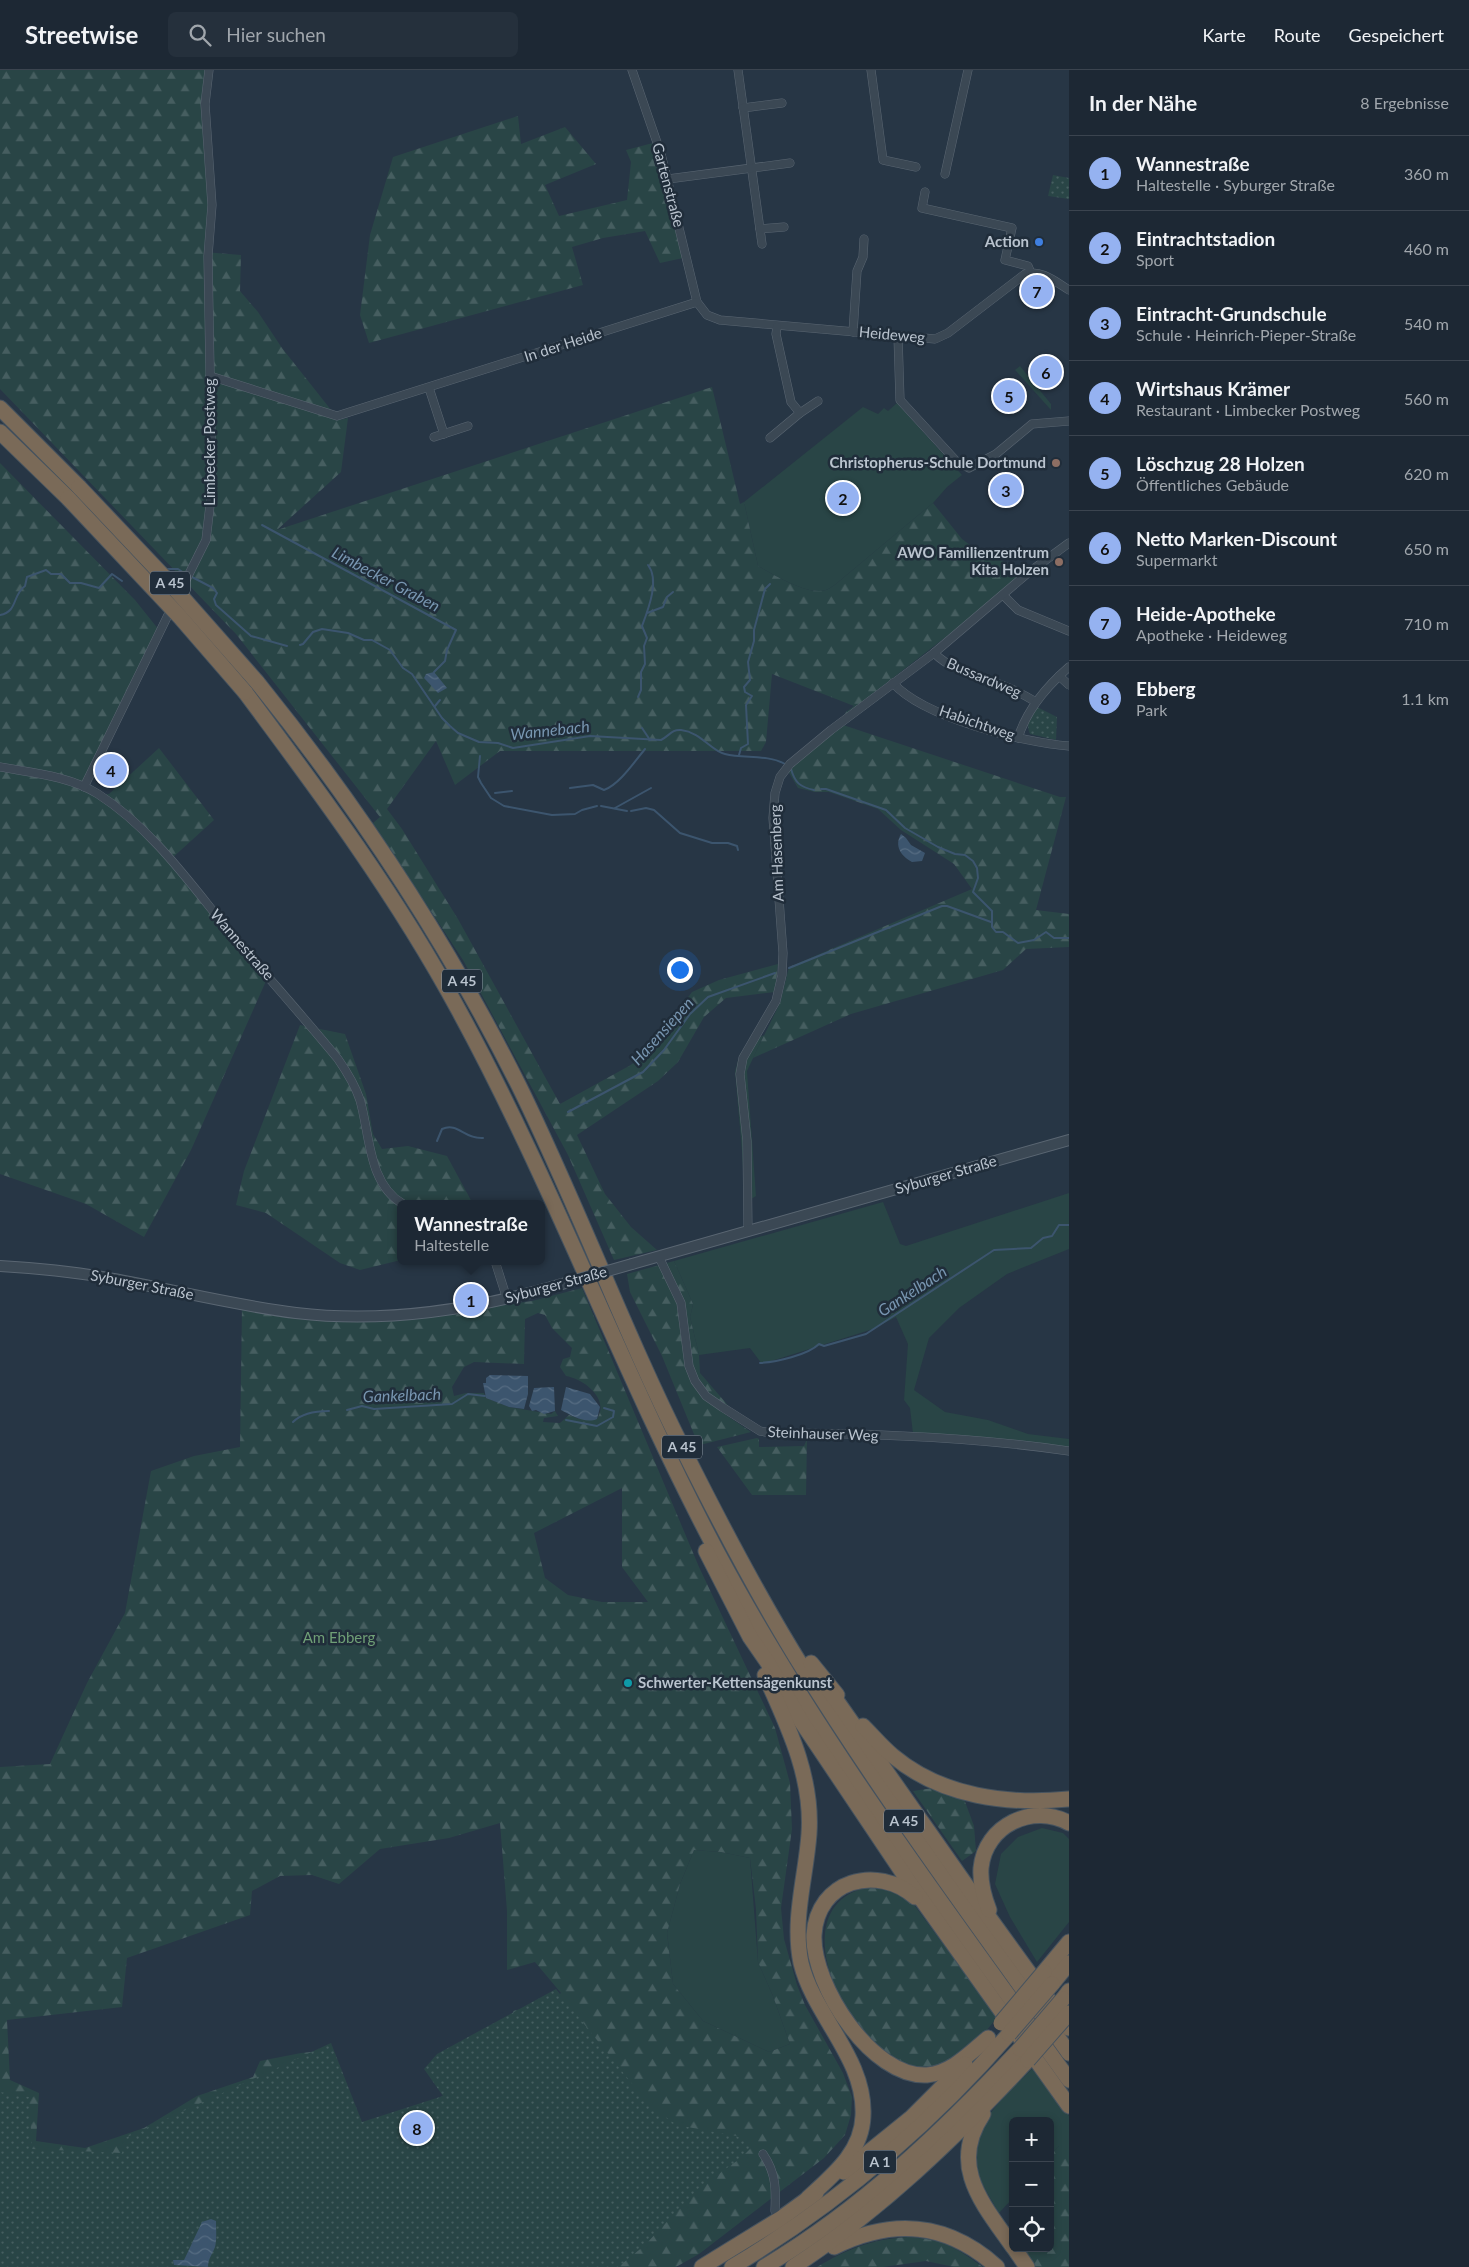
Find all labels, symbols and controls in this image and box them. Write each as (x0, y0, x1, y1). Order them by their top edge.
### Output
search box (168, 12, 518, 57)
text: Streetwise (25, 20, 138, 49)
icon: search (186, 21, 214, 49)
text: Hier suchen (226, 23, 326, 46)
text: Karte (1202, 24, 1246, 46)
text: Route (1274, 24, 1321, 46)
text: Gespeichert (1349, 24, 1444, 46)
text: In der Nähe (1089, 90, 1197, 115)
text: 8 Ergebnisse (1360, 93, 1449, 112)
street label: Gartenstraße (649, 141, 689, 229)
text: Wannestraße (1136, 152, 1250, 175)
text: 1 (1100, 164, 1110, 183)
text: 360 m (1404, 164, 1449, 183)
text: Haltestelle · Syburger Straße (1136, 175, 1335, 194)
text: Eintrachtstadion (1136, 227, 1275, 250)
place label: Action (984, 232, 1029, 250)
marker: Action (1033, 236, 1045, 248)
text: 2 (1100, 239, 1110, 258)
text: 460 m (1404, 239, 1449, 258)
text: Sport (1136, 250, 1174, 269)
pin: 7 (1021, 272, 1053, 310)
text: Eintracht-Grundschule (1136, 302, 1327, 325)
text: 3 (1100, 314, 1110, 333)
text: 540 m (1404, 314, 1449, 333)
street label: Heideweg (858, 322, 926, 346)
street label: In der Heide (522, 323, 604, 365)
text: Schule · Heinrich-Pieper-Straße (1136, 325, 1356, 344)
pin: 6 (1030, 353, 1062, 391)
pin: 5 (993, 377, 1025, 415)
text: Wirtshaus Krämer (1136, 377, 1290, 400)
street label: Limbecker Postweg (200, 378, 218, 506)
text: 4 (1100, 389, 1110, 408)
text: 560 m (1404, 389, 1449, 408)
text: Restaurant · Limbecker Postweg (1136, 400, 1360, 419)
text: Löschzug 28 Holzen (1136, 452, 1305, 475)
place label: Christopherus-Schule Dortmund (829, 453, 1046, 471)
marker: Christopherus-Schule Dortmund (1050, 457, 1062, 469)
text: 5 (1100, 464, 1110, 483)
text: 620 m (1404, 464, 1449, 483)
pin: 3 (990, 471, 1022, 509)
text: Öffentliches Gebäude (1136, 475, 1289, 494)
pin: 2 (827, 479, 859, 517)
text: Netto Marken-Discount (1136, 527, 1337, 550)
text: 6 (1100, 539, 1110, 558)
text: 650 m (1404, 539, 1449, 558)
water label: Limbecker Graben (329, 542, 443, 615)
place label: AWO Familienzentrum Kita Holzen (896, 543, 1049, 578)
text: Supermarkt (1136, 550, 1217, 569)
marker: AWO Familienzentrum Kita Holzen (1053, 556, 1065, 568)
road number: A 45 (150, 572, 190, 594)
text: Heide-Apotheke (1136, 602, 1276, 625)
text: 7 (1100, 614, 1110, 633)
text: 710 m (1404, 614, 1449, 633)
text: Apotheke · Heideweg (1136, 625, 1287, 644)
street label: Bussardweg (944, 653, 1025, 701)
text: Ebberg (1136, 677, 1196, 700)
text: 8 (1100, 689, 1110, 708)
text: 1.1 km (1401, 689, 1449, 708)
text: Park (1136, 700, 1167, 719)
street label: Habichtweg (937, 701, 1018, 743)
water label: Wannebach (509, 716, 591, 743)
pin: 4 (95, 751, 127, 789)
street label: Am Hasenberg (765, 804, 787, 902)
street label: Wannestraße (207, 905, 278, 984)
your location (667, 957, 693, 983)
road number: A 45 (442, 969, 482, 992)
water label: Hasensiepen (626, 993, 697, 1068)
street label: Syburger Straße (893, 1151, 999, 1197)
popup (397, 1200, 545, 1265)
text: Wannestraße (414, 1212, 528, 1235)
text: Haltestelle (414, 1235, 489, 1254)
water label: Gankelbach (874, 1261, 950, 1320)
street label: Syburger Straße (503, 1262, 609, 1306)
street label: Syburger Straße (89, 1265, 195, 1303)
pin: 1 (455, 1281, 487, 1319)
water label: Gankelbach (363, 1384, 441, 1405)
street label: Steinhauser Weg (767, 1422, 879, 1444)
road number: A 45 (662, 1435, 702, 1458)
park label: Am Ebberg (303, 1628, 376, 1646)
place label: Schwerter-Kettensägenkunst (638, 1673, 833, 1691)
marker: Schwerter-Kettensägenkunst (622, 1677, 634, 1689)
road number: A 45 (884, 1810, 924, 1832)
pin: 8 (401, 2109, 433, 2147)
map controls (1009, 2117, 1054, 2252)
button: + (1009, 2117, 1054, 2162)
road number: A 1 (864, 2150, 896, 2174)
button: − (1009, 2162, 1054, 2207)
button: locate (1009, 2207, 1054, 2252)

